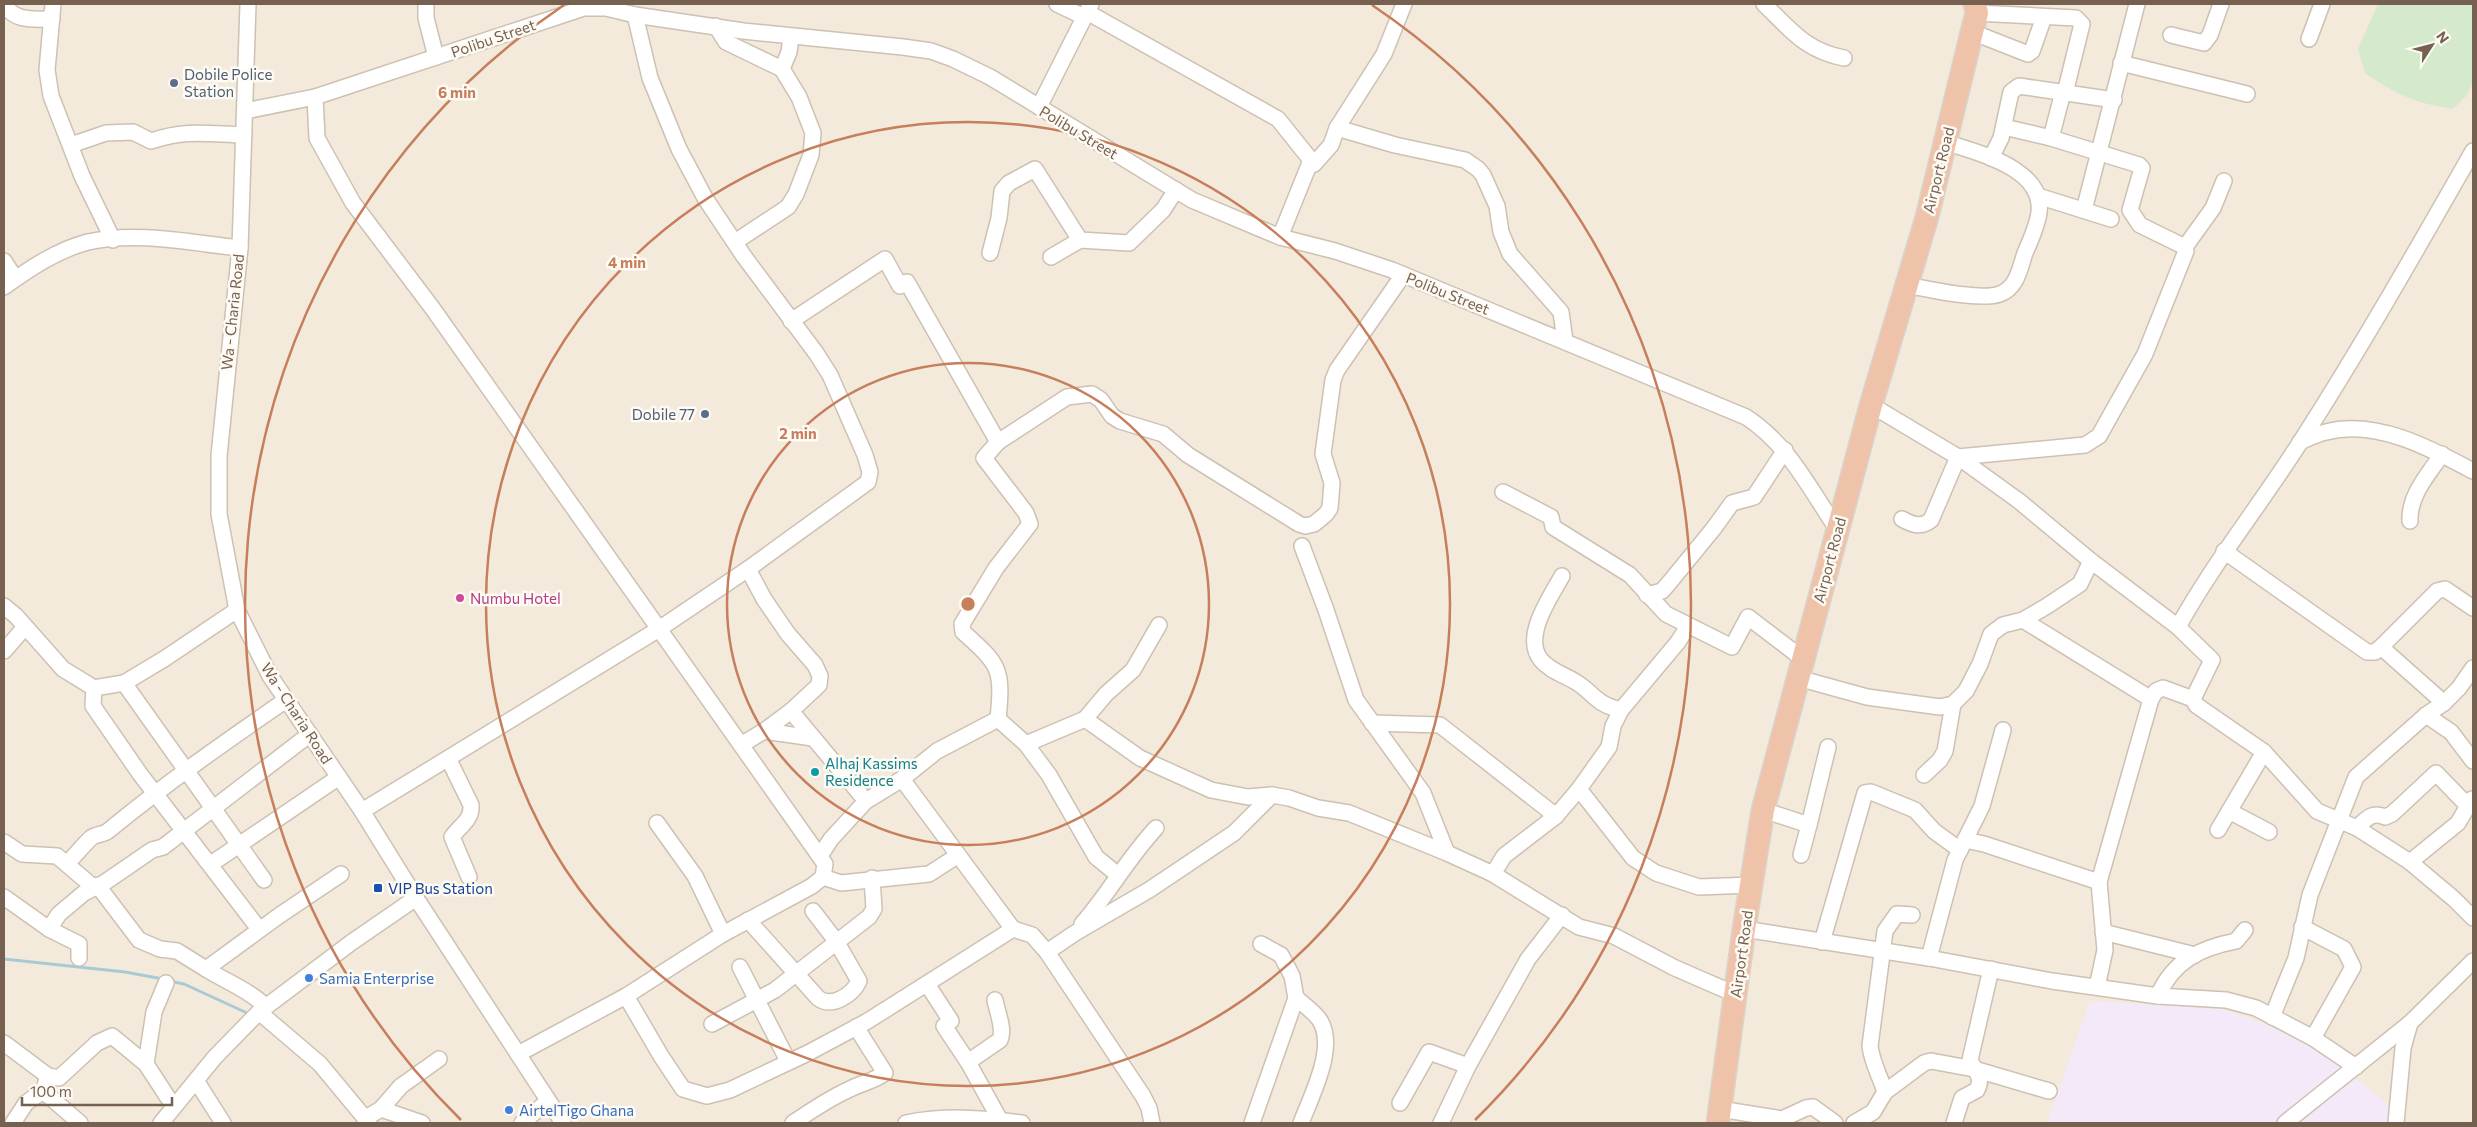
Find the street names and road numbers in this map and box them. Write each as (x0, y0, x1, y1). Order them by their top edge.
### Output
street label: Polibu Street (448, 15, 538, 61)
street label: Polibu Street (1037, 102, 1121, 162)
street label: Airport Road (1919, 125, 1957, 215)
street label: Wa - Charia Road (217, 253, 247, 371)
street label: Polibu Street (1404, 268, 1492, 318)
street label: Airport Road (1809, 515, 1849, 605)
street label: Wa - Charia Road (258, 659, 336, 767)
street label: Airport Road (1726, 909, 1756, 999)

